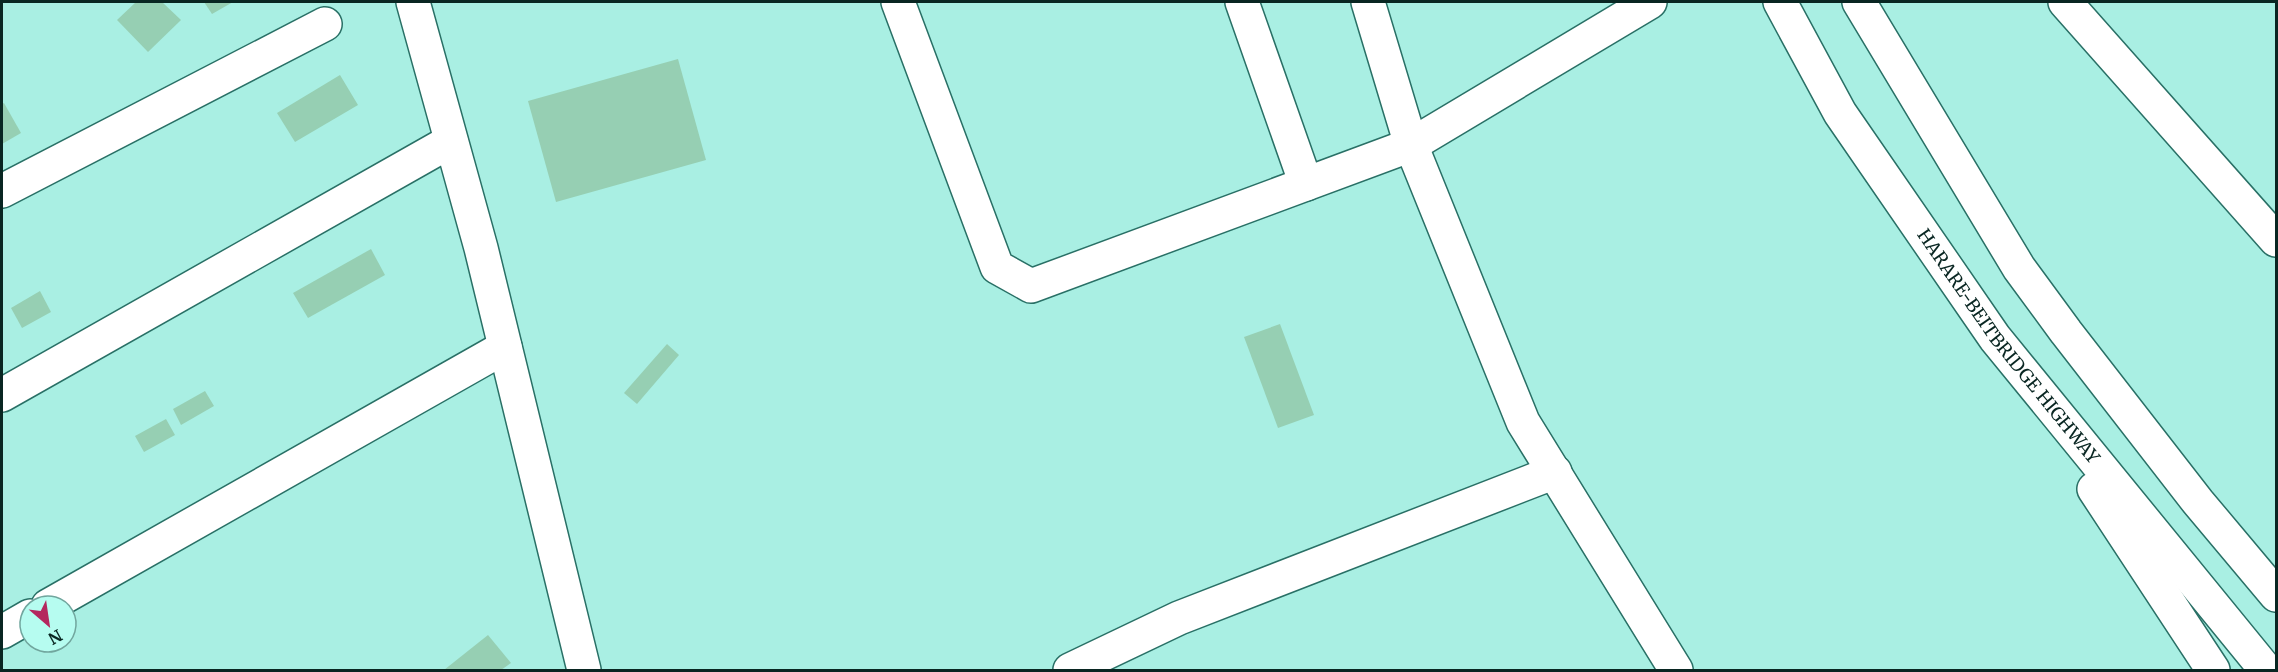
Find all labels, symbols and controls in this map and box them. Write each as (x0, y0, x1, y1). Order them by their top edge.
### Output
street label: HARARE-BEITBRIDGE HIGHWAY (1912, 224, 2105, 468)
north arrow (18, 594, 78, 654)
text: N (45, 625, 66, 649)

